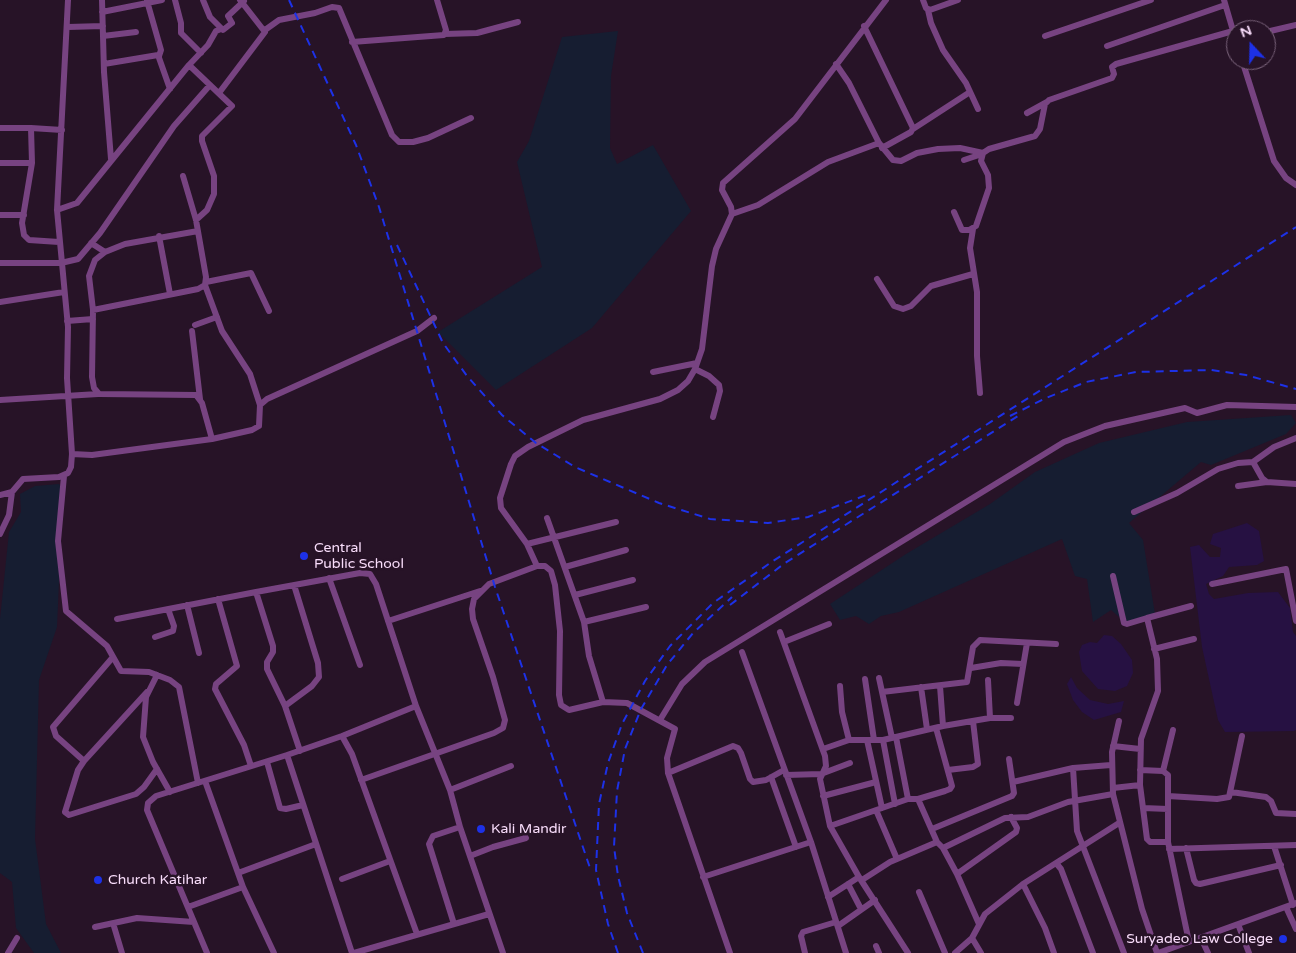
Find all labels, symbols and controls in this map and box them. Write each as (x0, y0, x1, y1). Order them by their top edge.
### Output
north arrow (1226, 20, 1276, 70)
text: N (1238, 22, 1254, 41)
place label: Central Public School (314, 540, 404, 572)
marker: Central Public School (298, 550, 310, 562)
place label: Kali Mandir (491, 821, 566, 837)
marker: Kali Mandir (475, 823, 487, 835)
place label: Church Katihar (108, 872, 207, 888)
marker: Church Katihar (92, 874, 104, 886)
place label: Suryadeo Law College (1126, 931, 1273, 947)
marker: Suryadeo Law College (1277, 933, 1289, 945)

